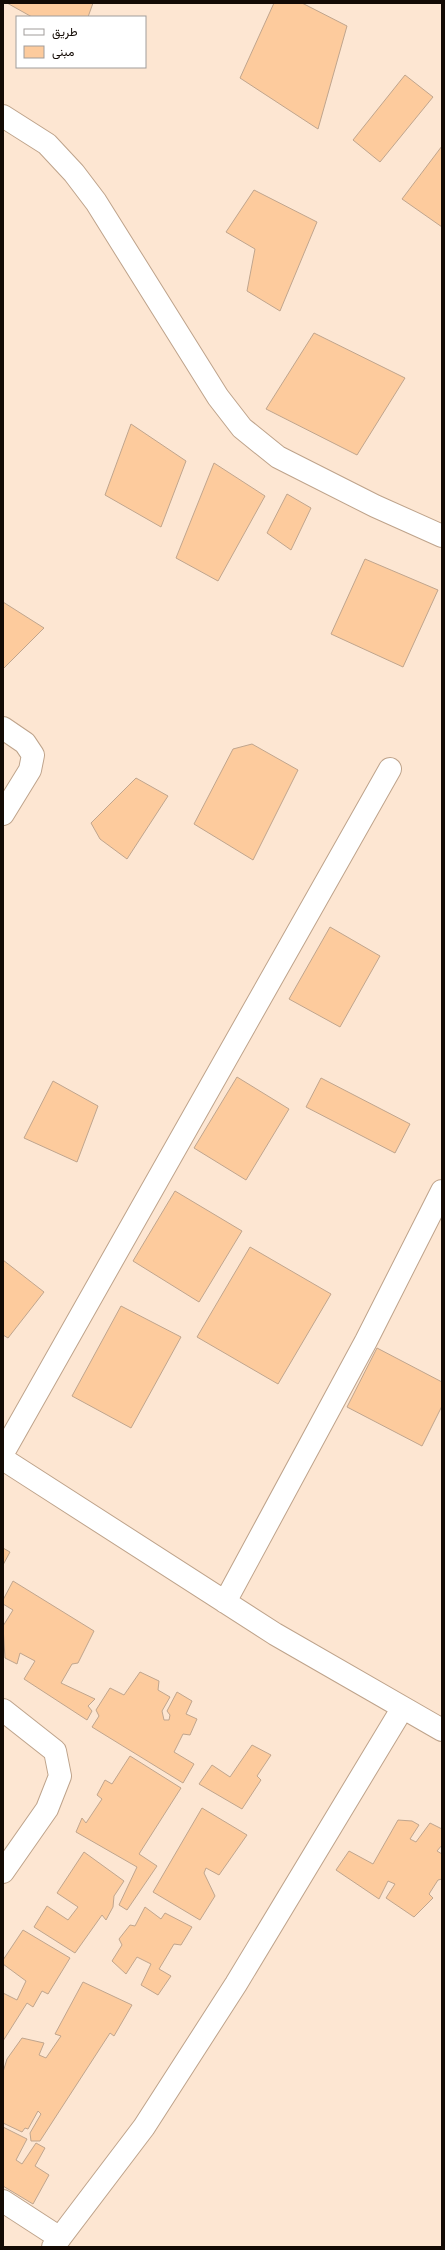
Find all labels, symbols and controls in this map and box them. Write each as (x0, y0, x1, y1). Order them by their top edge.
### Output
legend (16, 16, 146, 68)
text: طريق (52, 25, 78, 40)
text: مبنى (52, 45, 74, 60)

